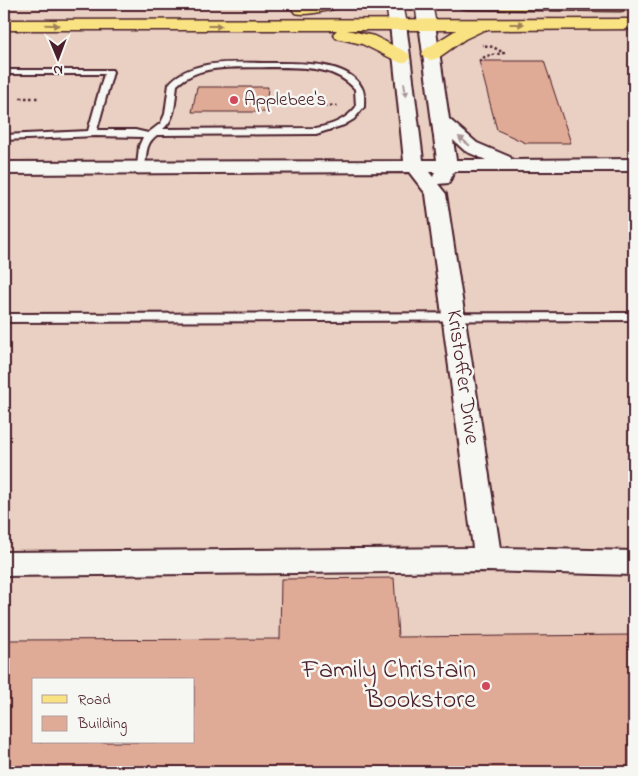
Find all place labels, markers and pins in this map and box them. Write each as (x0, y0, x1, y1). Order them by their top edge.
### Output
place label: Applebee's (244, 87, 326, 114)
marker: Applebee's (228, 94, 240, 106)
place label: Family Christain Bookstore (301, 652, 476, 720)
marker: Family Christain Bookstore (480, 680, 492, 692)

